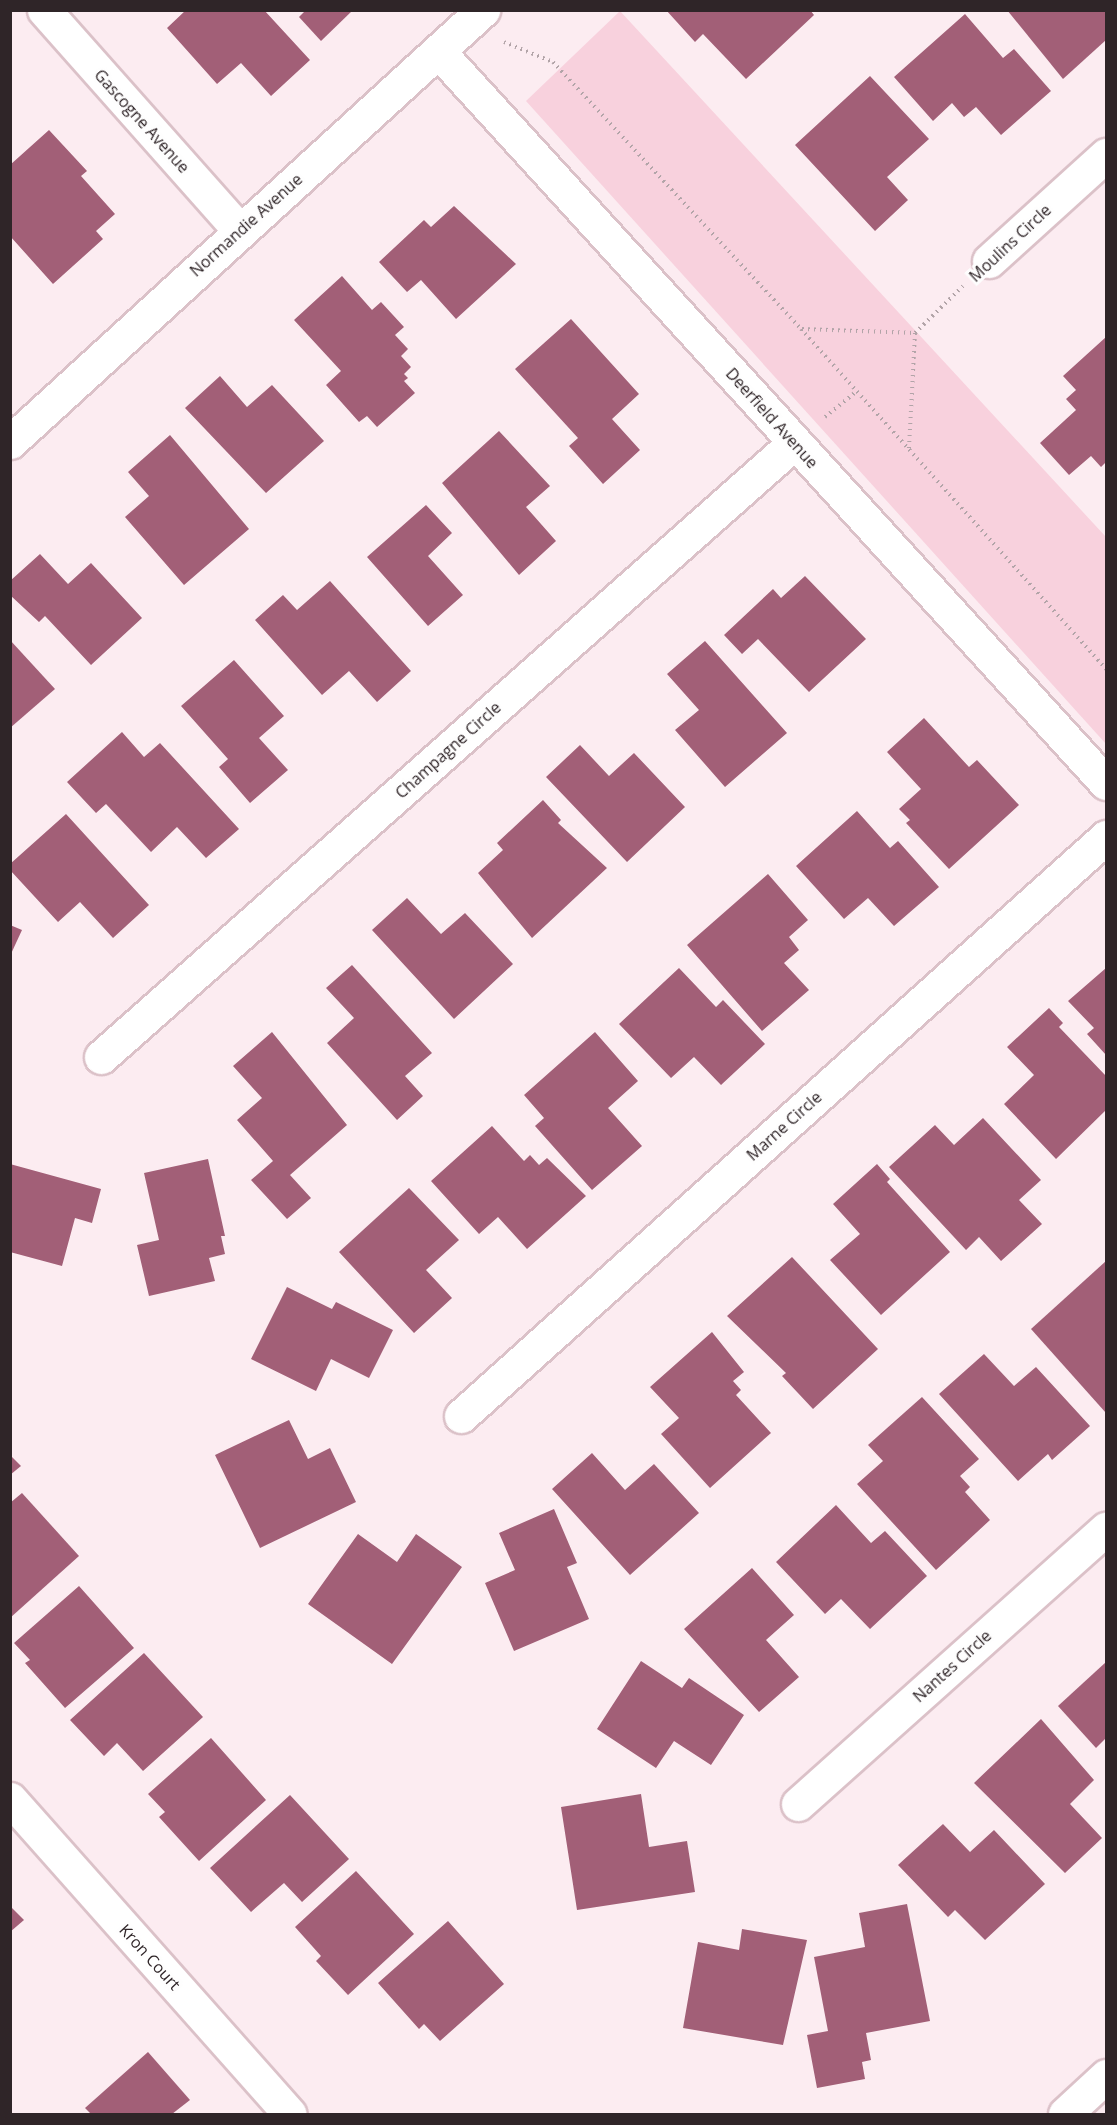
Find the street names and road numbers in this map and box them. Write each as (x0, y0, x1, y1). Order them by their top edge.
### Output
street label: Gascogne Avenue (90, 65, 194, 177)
street label: Normandie Avenue (186, 170, 306, 280)
street label: Moulins Circle (965, 200, 1055, 286)
street label: Deerfield Avenue (722, 364, 822, 472)
street label: Champagne Circle (391, 698, 505, 802)
street label: Marne Circle (743, 1087, 825, 1165)
street label: Nantes Circle (909, 1626, 995, 1706)
street label: Kron Court (116, 1920, 184, 1994)

